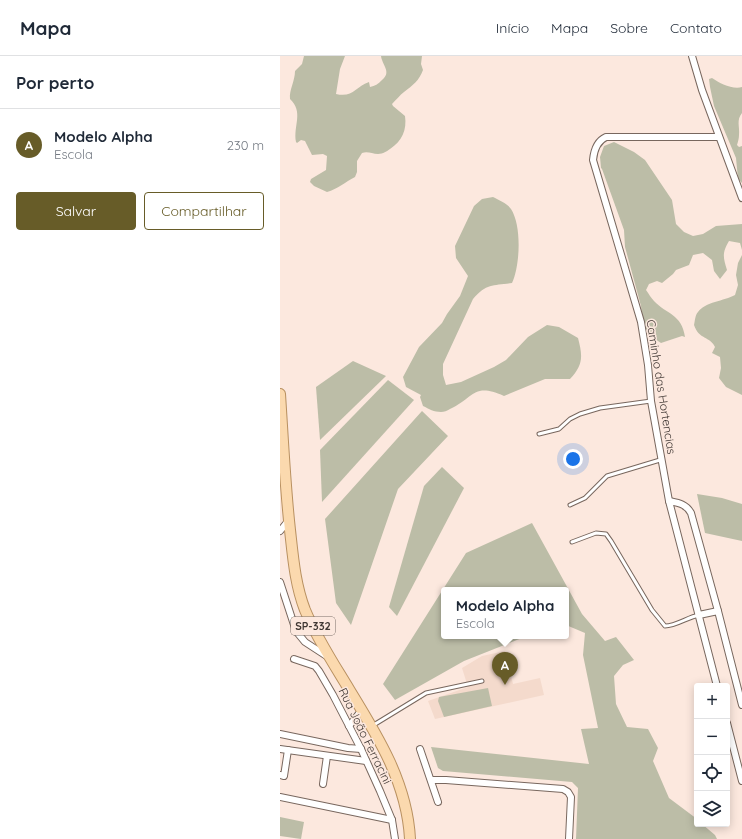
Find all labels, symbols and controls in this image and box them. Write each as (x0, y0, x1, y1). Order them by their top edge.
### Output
text: Mapa (20, 16, 71, 40)
text: Início (496, 19, 529, 37)
text: Mapa (551, 19, 588, 37)
text: Sobre (610, 19, 648, 37)
text: Contato (670, 19, 722, 37)
text: Por perto (16, 72, 94, 93)
text: Modelo Alpha (54, 127, 153, 146)
text: A (25, 137, 33, 153)
text: 230 m (227, 137, 264, 153)
text: Escola (54, 146, 93, 162)
button: Salvar (16, 192, 136, 230)
button: Compartilhar (144, 192, 264, 230)
street label: Caminho das Hortencias (643, 318, 680, 456)
your location (563, 449, 583, 469)
popup (441, 587, 569, 639)
text: Modelo Alpha (456, 596, 554, 615)
text: Escola (456, 615, 495, 631)
road number: SP-332 (291, 617, 335, 635)
pin: A (492, 652, 518, 685)
map controls (694, 683, 730, 827)
button: + (694, 683, 730, 719)
street label: Rua João Ferracini (336, 685, 395, 786)
button: − (694, 719, 730, 755)
button: locate (694, 755, 730, 791)
button: layers (694, 791, 730, 827)

